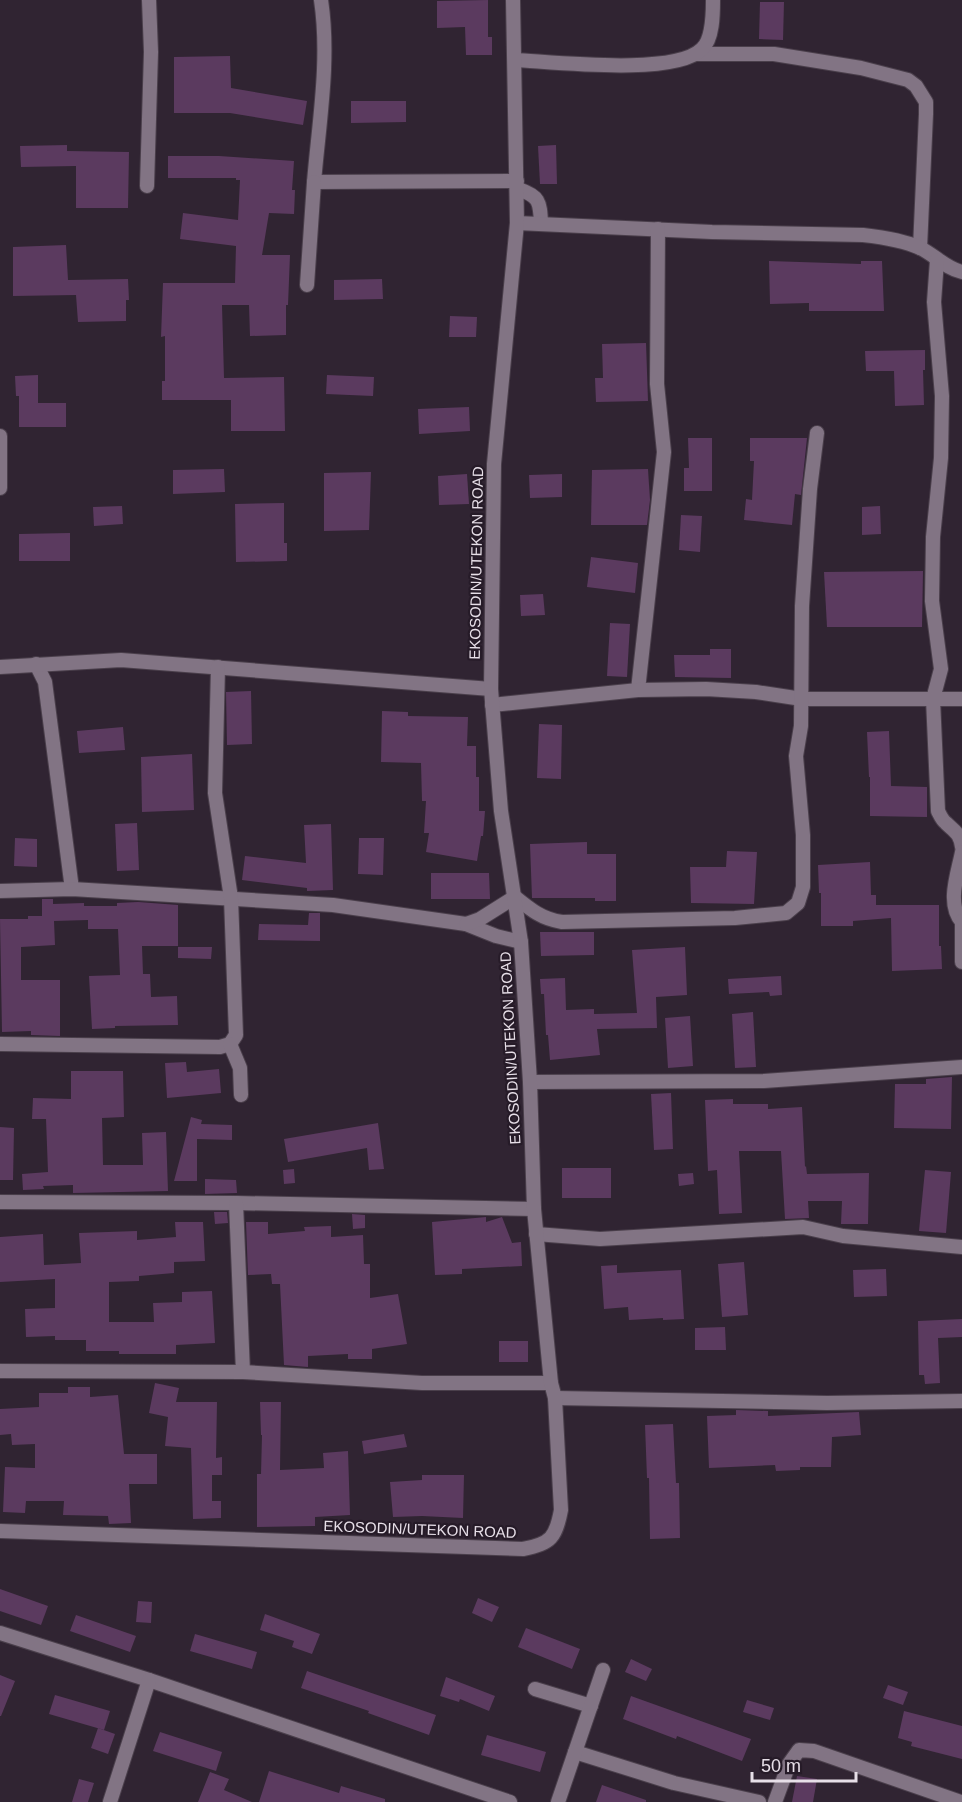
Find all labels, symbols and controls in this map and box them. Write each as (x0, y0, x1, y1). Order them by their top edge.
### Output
street label: EKOSODIN/UTEKON ROAD (466, 466, 486, 660)
street label: EKOSODIN/UTEKON ROAD (496, 951, 524, 1145)
street label: EKOSODIN/UTEKON ROAD (323, 1517, 517, 1541)
scale bar (752, 1745, 856, 1783)
text: 50 m (761, 1756, 801, 1776)

